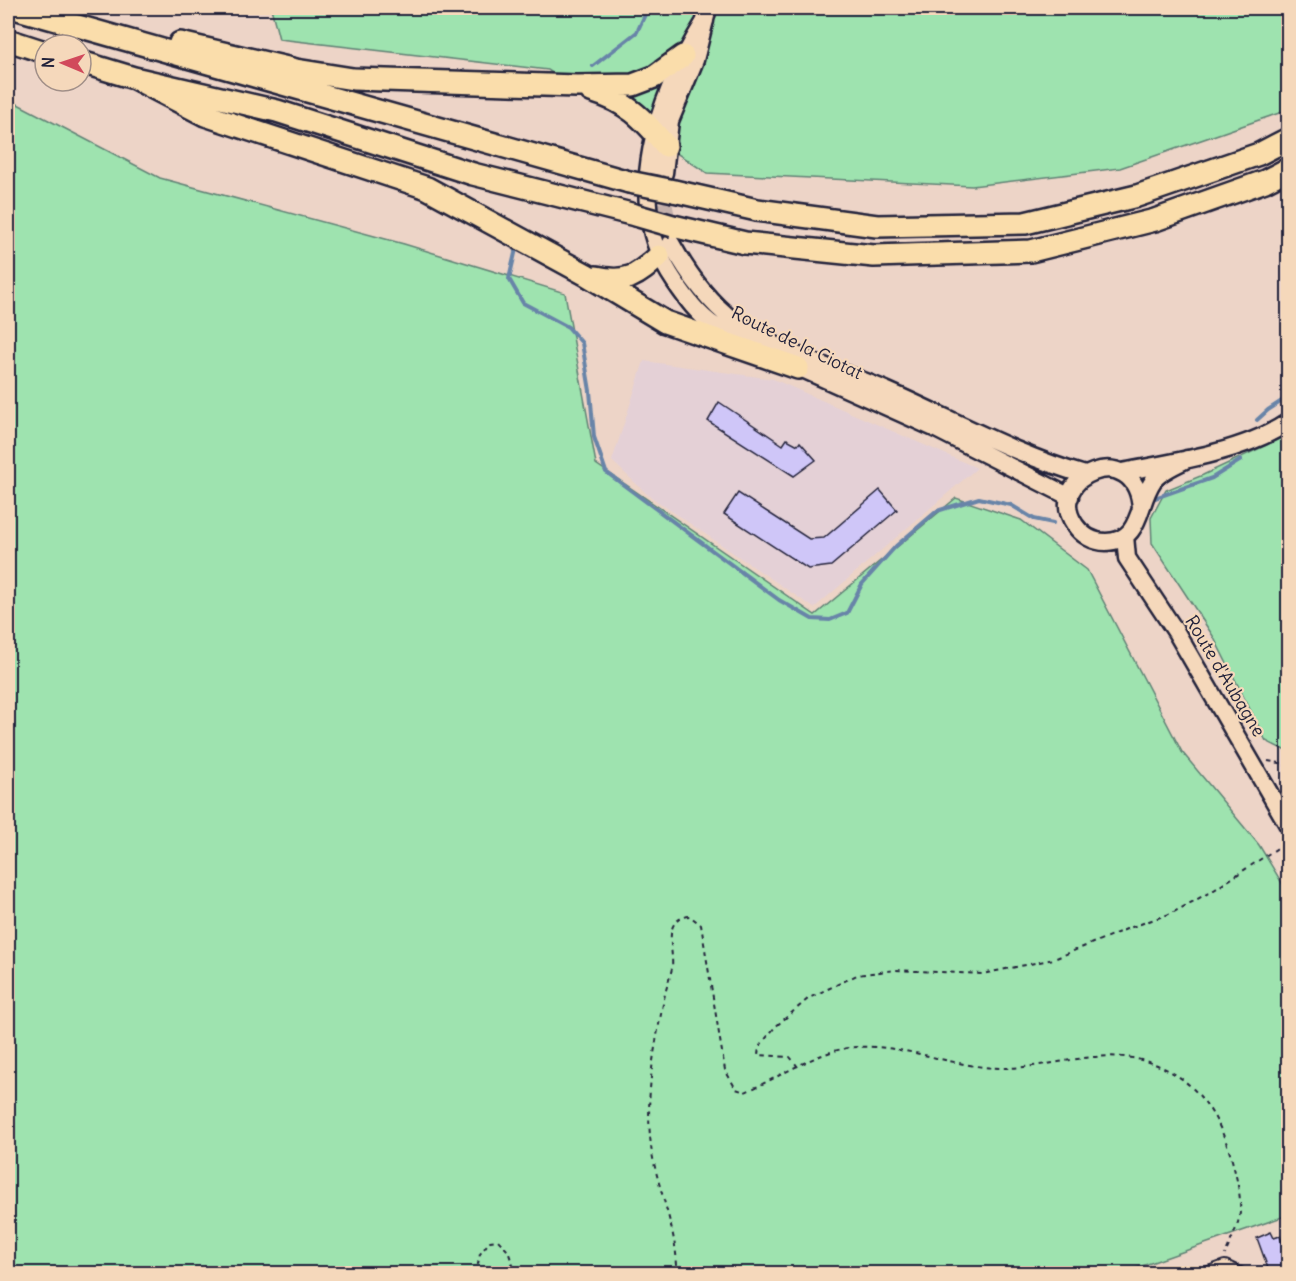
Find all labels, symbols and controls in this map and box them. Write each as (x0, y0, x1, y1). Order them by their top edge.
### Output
north arrow (33, 33, 93, 93)
text: N (38, 57, 58, 68)
street label: Route de la Ciotat (728, 301, 867, 384)
street label: Route d'Aubagne (1180, 611, 1271, 741)

